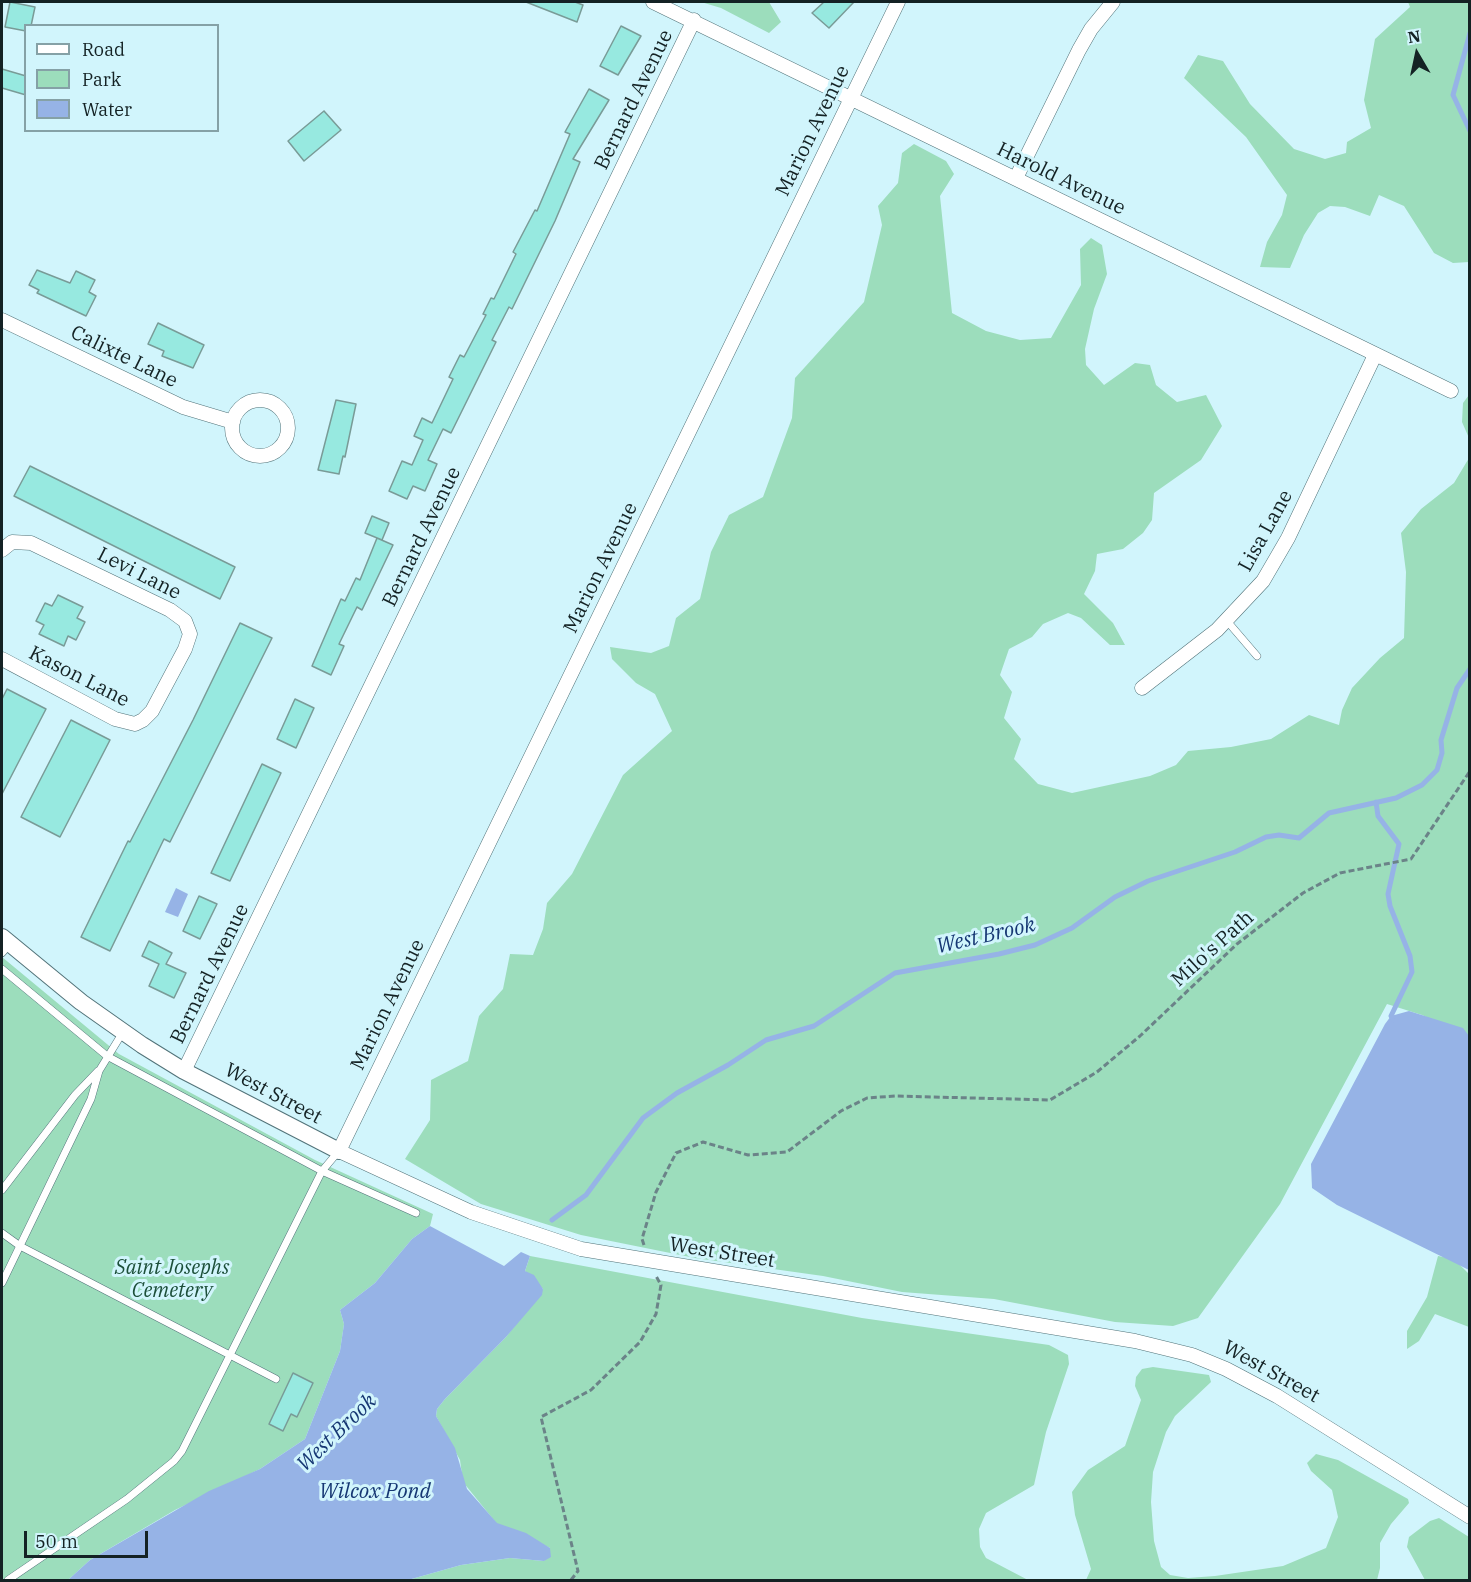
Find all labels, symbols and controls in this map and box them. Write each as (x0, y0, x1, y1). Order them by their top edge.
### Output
legend (24, 24, 219, 132)
north arrow (1387, 24, 1447, 84)
text: N (1406, 25, 1422, 47)
street label: Bernard Avenue (590, 26, 678, 174)
text: Road (82, 38, 125, 61)
street label: Marion Avenue (771, 62, 855, 200)
text: Park (82, 68, 121, 91)
text: Water (82, 98, 132, 121)
street label: Harold Avenue (993, 138, 1129, 220)
street label: Calixte Lane (67, 321, 181, 393)
street label: Bernard Avenue (378, 463, 466, 611)
street label: Lisa Lane (1234, 486, 1298, 576)
street label: Marion Avenue (559, 499, 643, 637)
street label: Levi Lane (93, 543, 185, 605)
street label: Kason Lane (25, 641, 133, 713)
street label: Bernard Avenue (166, 900, 254, 1048)
street label: Milo's Path (1167, 906, 1259, 992)
water label: West Brook (934, 912, 1038, 960)
street label: Marion Avenue (346, 936, 430, 1074)
street label: West Street (220, 1058, 326, 1130)
street label: West Street (667, 1233, 777, 1273)
park label: Saint Josephs Cemetery (115, 1256, 229, 1303)
street label: West Street (1219, 1336, 1323, 1408)
water label: West Brook (292, 1389, 382, 1477)
water label: Wilcox Pond (319, 1479, 431, 1505)
scale bar (27, 1519, 152, 1557)
text: 50 m (35, 1530, 78, 1553)

